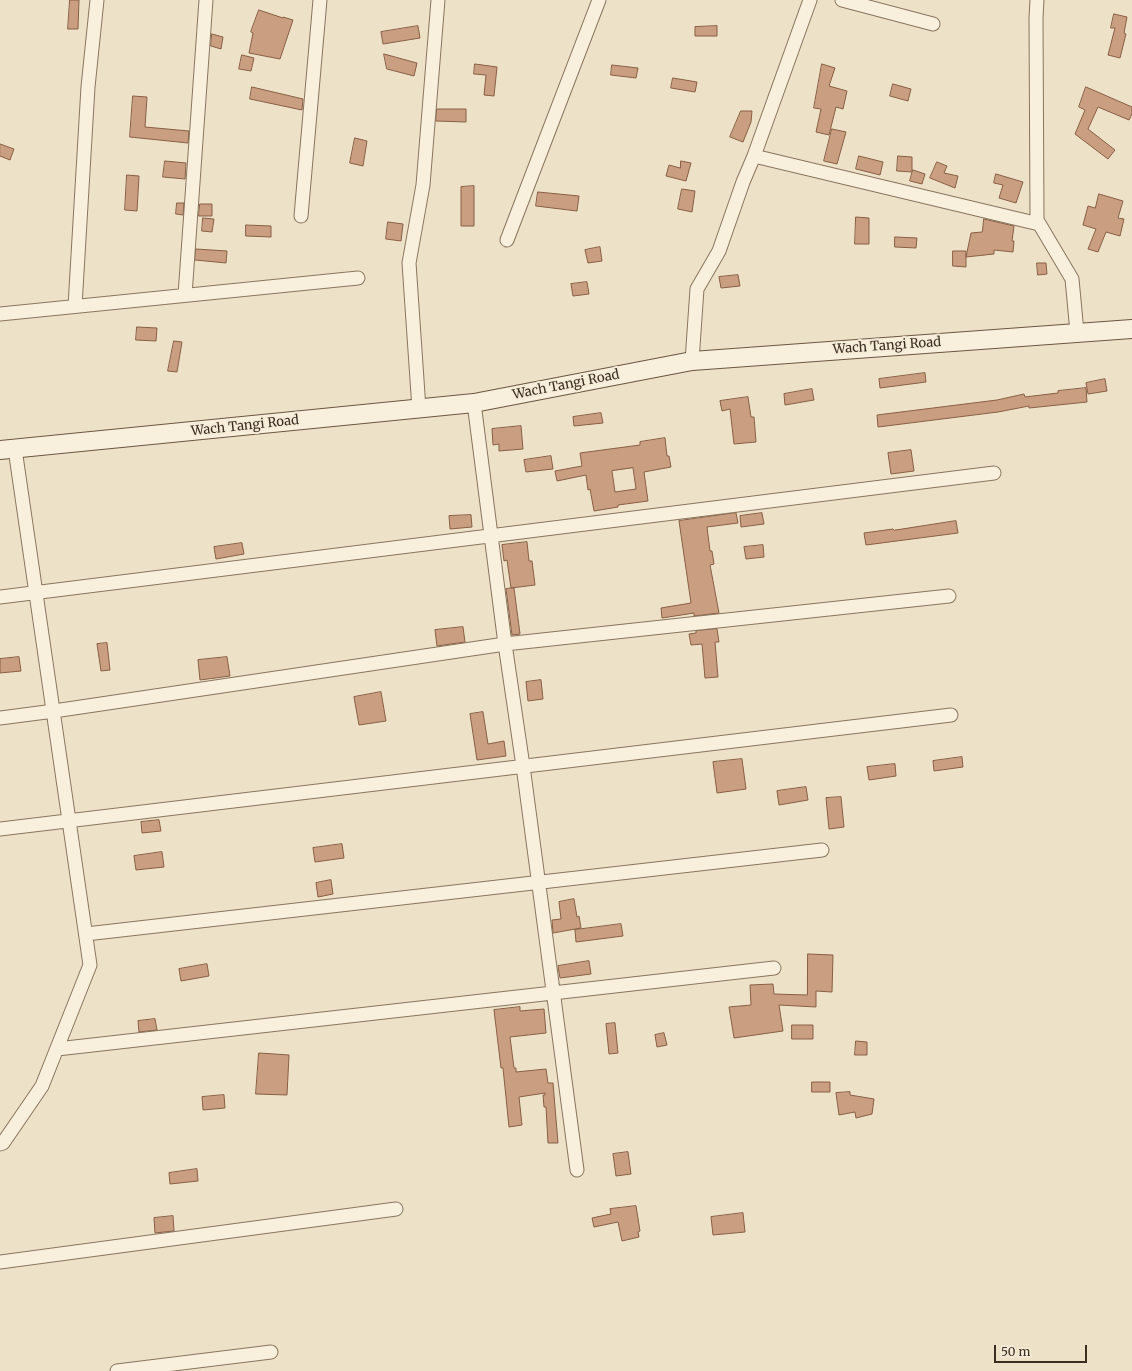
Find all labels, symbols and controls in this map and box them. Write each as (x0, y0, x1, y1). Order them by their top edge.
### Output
street label: Wach Tangi Road (832, 334, 942, 358)
street label: Wach Tangi Road (511, 367, 621, 403)
street label: Wach Tangi Road (190, 413, 300, 439)
scale bar (996, 1337, 1089, 1363)
text: 50 m (1001, 1344, 1030, 1359)

